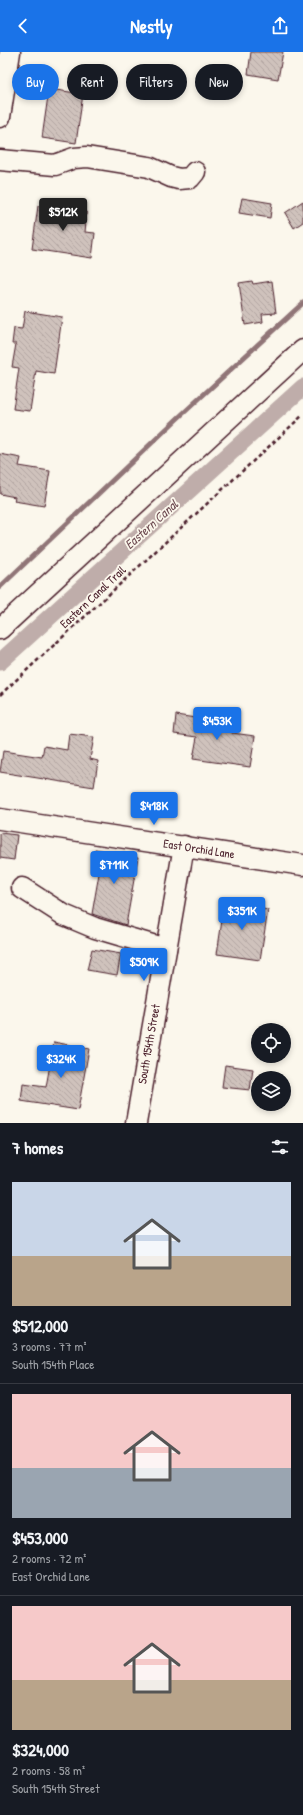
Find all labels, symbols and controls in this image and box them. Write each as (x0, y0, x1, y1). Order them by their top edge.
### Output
text: Nestly (130, 14, 173, 39)
icon: back (12, 15, 34, 37)
icon: share (269, 15, 291, 37)
chip: Buy (12, 64, 59, 100)
chip: Rent (67, 64, 118, 100)
chip: Filters (126, 64, 187, 100)
chip: New (195, 64, 243, 100)
pin: $512K (35, 198, 91, 232)
text: $512K (48, 202, 78, 220)
water label: Eastern Canal (120, 495, 182, 553)
street label: Eastern Canal Trail (56, 561, 130, 632)
pin: $453K (189, 707, 245, 741)
text: $453K (202, 711, 232, 729)
pin: $418K (126, 792, 182, 826)
text: $418K (140, 796, 168, 814)
street label: East Orchid Lane (162, 834, 236, 863)
pin: $711K (86, 851, 142, 885)
text: $711K (99, 855, 129, 873)
pin: $351K (214, 897, 270, 931)
text: $351K (227, 901, 257, 919)
pin: $509K (116, 948, 172, 982)
text: $509K (129, 952, 159, 970)
street label: South 154th Street (133, 1002, 164, 1085)
map controls (251, 1023, 291, 1111)
button: locate (251, 1023, 291, 1063)
pin: $324K (33, 1045, 89, 1079)
text: $324K (46, 1049, 76, 1067)
button: layers (251, 1071, 291, 1111)
text: 7 homes (12, 1136, 63, 1159)
icon: filters (269, 1136, 291, 1158)
icon: home (116, 1208, 188, 1280)
text: $512,000 (12, 1314, 68, 1337)
text: 3 rooms · 77 m² (12, 1337, 86, 1355)
text: South 154th Place (12, 1355, 94, 1373)
icon: home (116, 1420, 188, 1492)
text: $453,000 (12, 1526, 68, 1549)
text: 2 rooms · 72 m² (12, 1549, 86, 1567)
text: East Orchid Lane (12, 1567, 90, 1585)
icon: home (116, 1632, 188, 1704)
text: $324,000 (12, 1738, 69, 1761)
text: 2 rooms · 58 m² (12, 1761, 85, 1779)
text: South 154th Street (12, 1779, 100, 1797)

